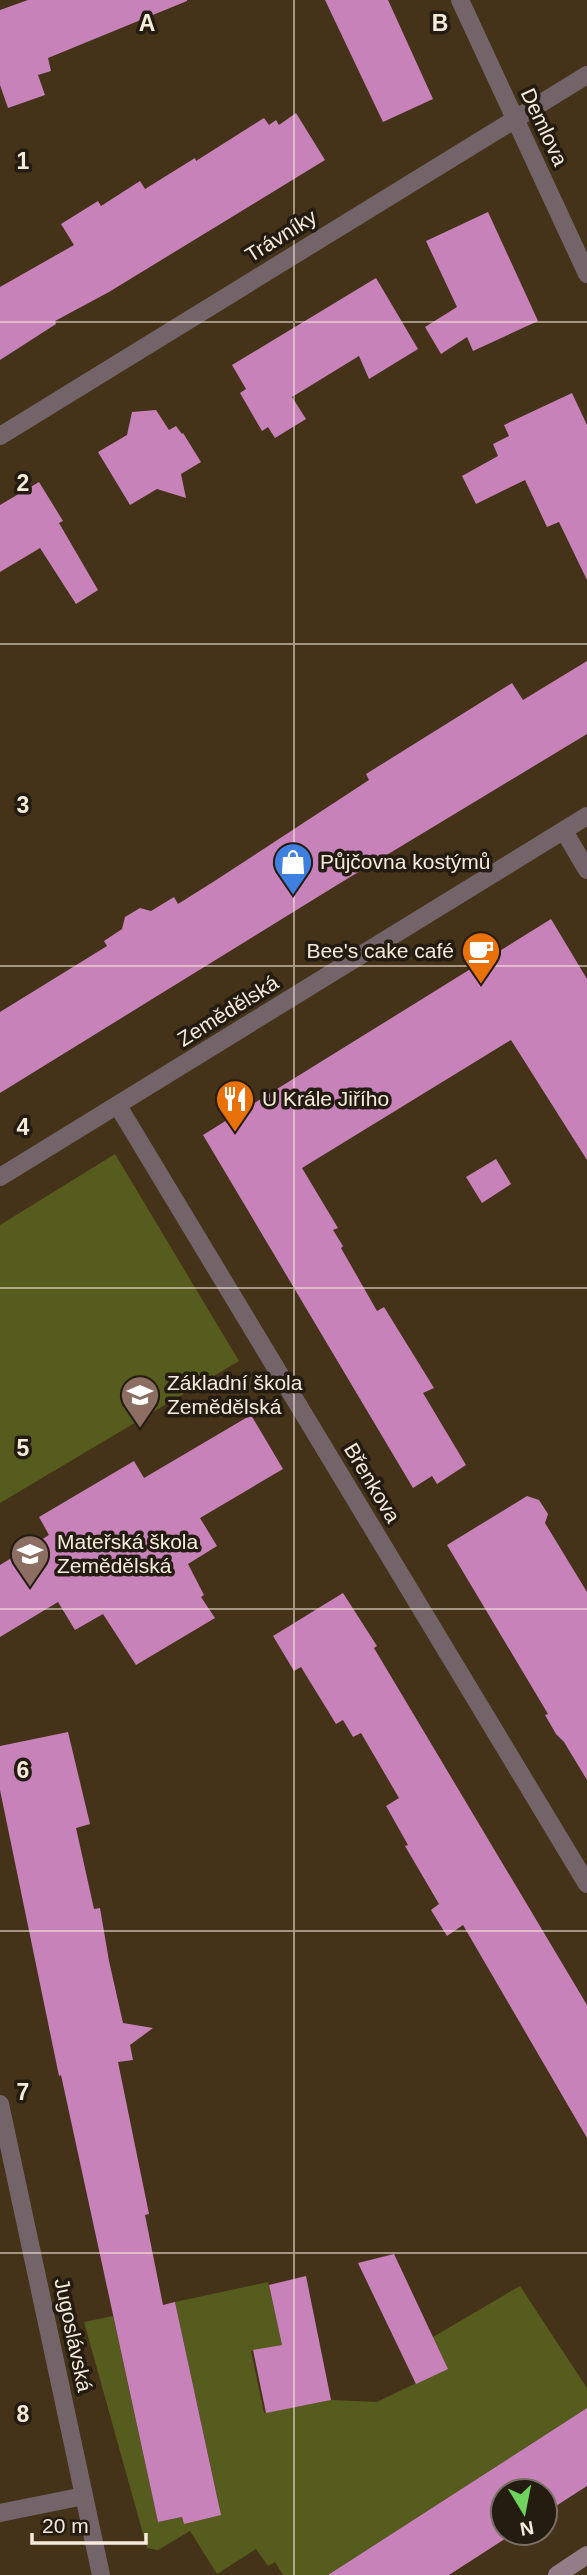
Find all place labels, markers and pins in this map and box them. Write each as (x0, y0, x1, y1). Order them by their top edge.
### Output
shop icon: Půjčovna kostýmů (272, 841, 314, 896)
place label: Půjčovna kostýmů (320, 850, 490, 873)
cafe icon: Bee's cake café (460, 930, 502, 985)
place label: Bee's cake café (306, 939, 454, 962)
restaurant icon: U Krále Jiřího (214, 1078, 256, 1133)
place label: U Krále Jiřího (262, 1087, 389, 1110)
place label: Základní škola Zemědělská (167, 1371, 303, 1418)
school or university icon: Základní škola Zemědělská (119, 1374, 161, 1429)
place label: Mateřská škola Zemědělská (57, 1530, 199, 1577)
school or university icon: Mateřská škola Zemědělská (9, 1533, 51, 1588)

